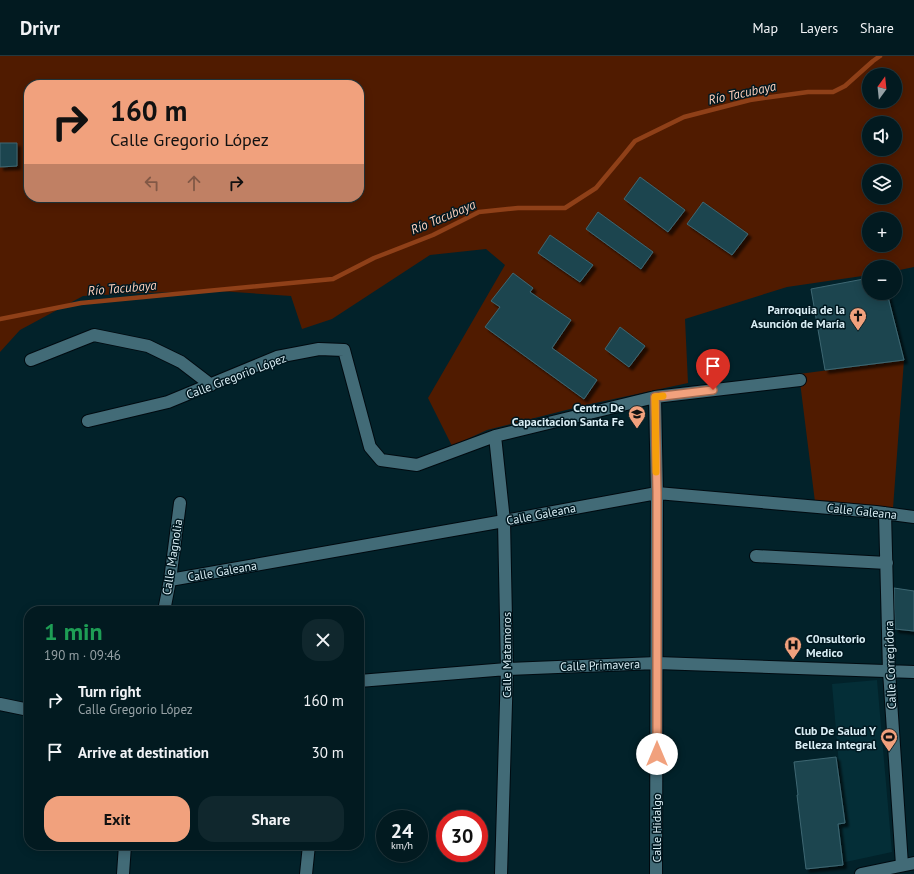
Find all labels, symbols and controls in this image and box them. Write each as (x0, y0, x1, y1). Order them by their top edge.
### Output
text: Drivr (20, 16, 60, 40)
text: Map (752, 19, 778, 37)
text: Layers (800, 19, 838, 37)
text: Share (860, 19, 894, 37)
north arrow (862, 68, 902, 108)
map controls (862, 68, 902, 300)
water label: Río Tacubaya (707, 77, 778, 108)
text: 160 m (110, 92, 187, 129)
icon: right (44, 96, 96, 148)
button: sound (862, 116, 902, 156)
text: Calle Gregorio López (110, 128, 269, 151)
button: layers (862, 164, 902, 204)
icon: left (141, 172, 163, 194)
icon: ahead (183, 172, 205, 194)
icon: right (225, 172, 247, 194)
water label: Río Tacubaya (408, 195, 479, 238)
button: + (862, 212, 902, 252)
button: − (862, 260, 902, 300)
water label: Río Tacubaya (87, 276, 158, 299)
place label: Parroquia de la Asunción de María (751, 302, 845, 331)
church icon: Parroquia de la Asunción de María (848, 306, 868, 331)
pin (696, 349, 730, 390)
street label: Calle Gregorio López (184, 350, 288, 402)
icon: arrive (702, 355, 724, 377)
place label: Centro De Capacitacion Santa Fe (512, 400, 624, 429)
school or university icon: Centro De Capacitacion Santa Fe (627, 404, 647, 429)
street label: Calle Galeana (505, 500, 577, 528)
street label: Calle Galeana (826, 500, 898, 522)
street label: Calle Magnolia (159, 518, 185, 596)
street label: Calle Galeana (186, 558, 258, 584)
street label: Calle Matamoros (499, 612, 514, 698)
text: 1 min (44, 616, 103, 647)
button: close (302, 619, 344, 661)
street label: Calle Corregidora (881, 620, 899, 709)
place label: C0nsultorio Medico (806, 631, 866, 660)
hospital icon: C0nsultorio Medico (783, 635, 803, 660)
text: 190 m · 09:46 (44, 647, 121, 664)
street label: Calle Primavera (560, 656, 640, 674)
text: Turn right (78, 682, 141, 701)
icon: right (44, 689, 66, 711)
text: 160 m (303, 691, 344, 710)
text: Calle Gregorio López (78, 701, 193, 718)
place label: Club De Salud Y Belleza Integral (794, 723, 877, 752)
sports icon: Club De Salud Y Belleza Integral (879, 727, 899, 752)
position arrow (636, 733, 678, 775)
icon: arrive (44, 741, 66, 763)
text: Arrive at destination (78, 743, 209, 762)
text: 30 m (311, 743, 344, 762)
street label: Calle Hidalgo (649, 794, 664, 862)
button: Exit (44, 796, 190, 842)
button: Share (198, 796, 344, 842)
speed limit sign: 30 (436, 810, 488, 862)
text: 24 (391, 818, 413, 844)
text: km/h (391, 839, 413, 852)

